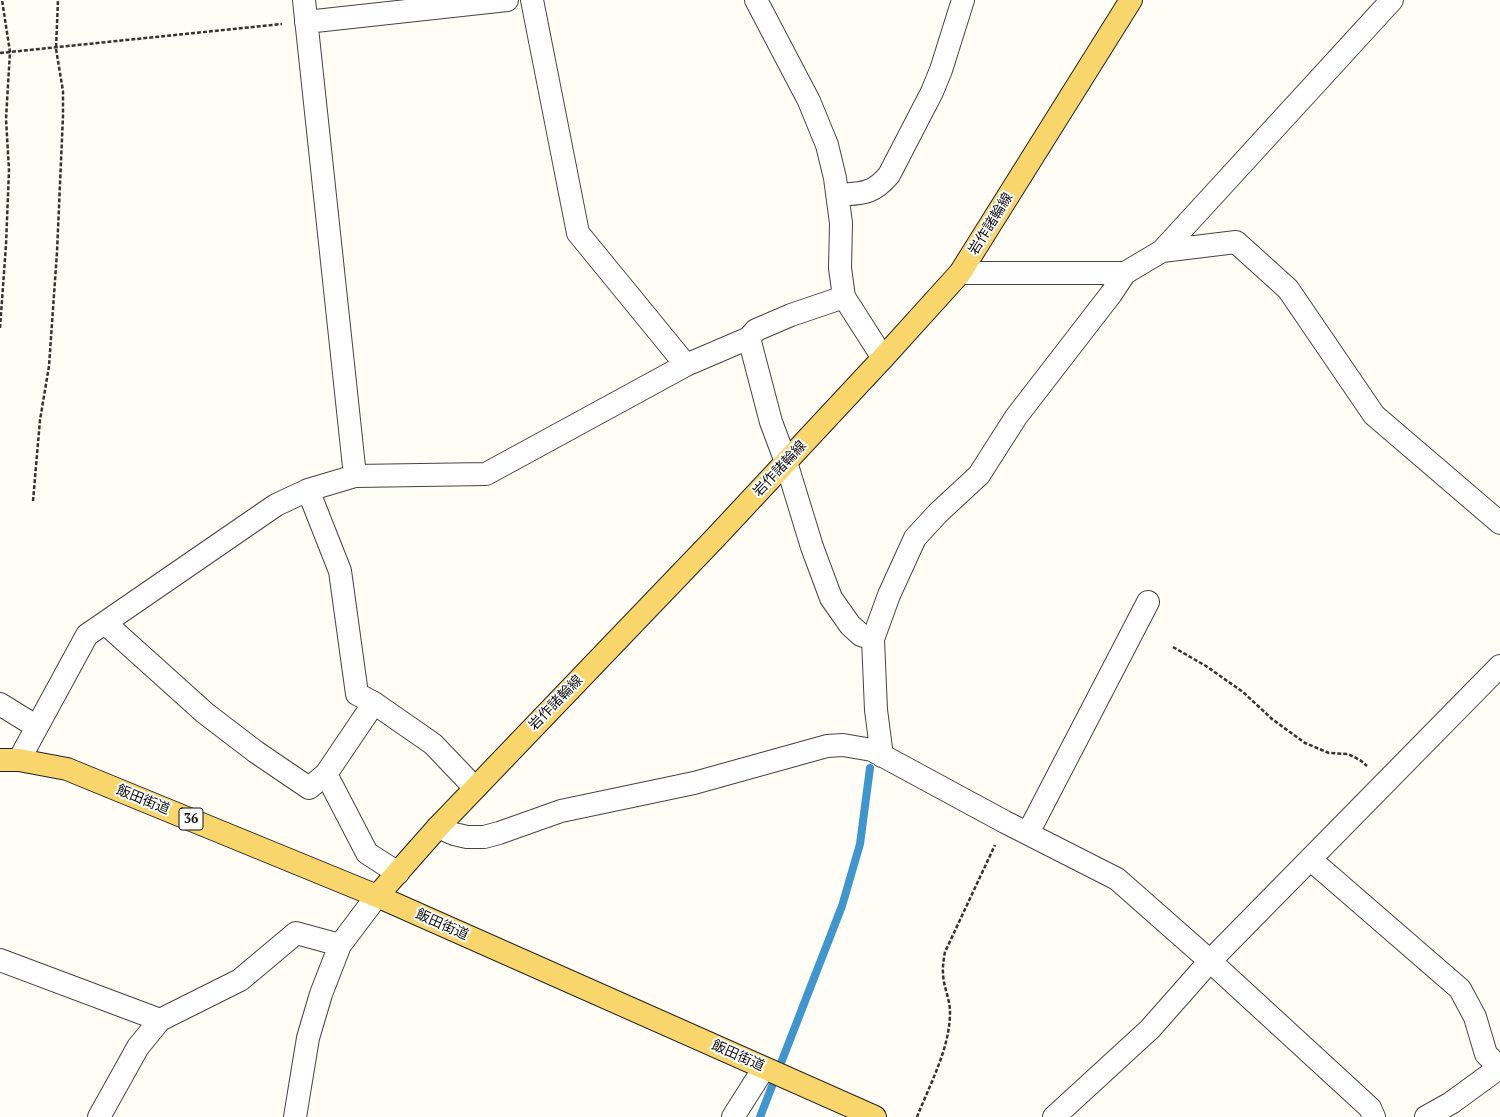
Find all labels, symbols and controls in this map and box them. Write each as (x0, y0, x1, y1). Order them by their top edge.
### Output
street label: 岩作諸輪線 (965, 190, 1017, 258)
street label: 岩作諸輪線 (750, 438, 810, 500)
street label: 岩作諸輪線 (526, 672, 586, 734)
street label: 飯田街道 (114, 782, 172, 818)
road number: 36 (179, 808, 203, 830)
street label: 飯田街道 (413, 906, 471, 944)
street label: 飯田街道 (709, 1037, 767, 1075)

